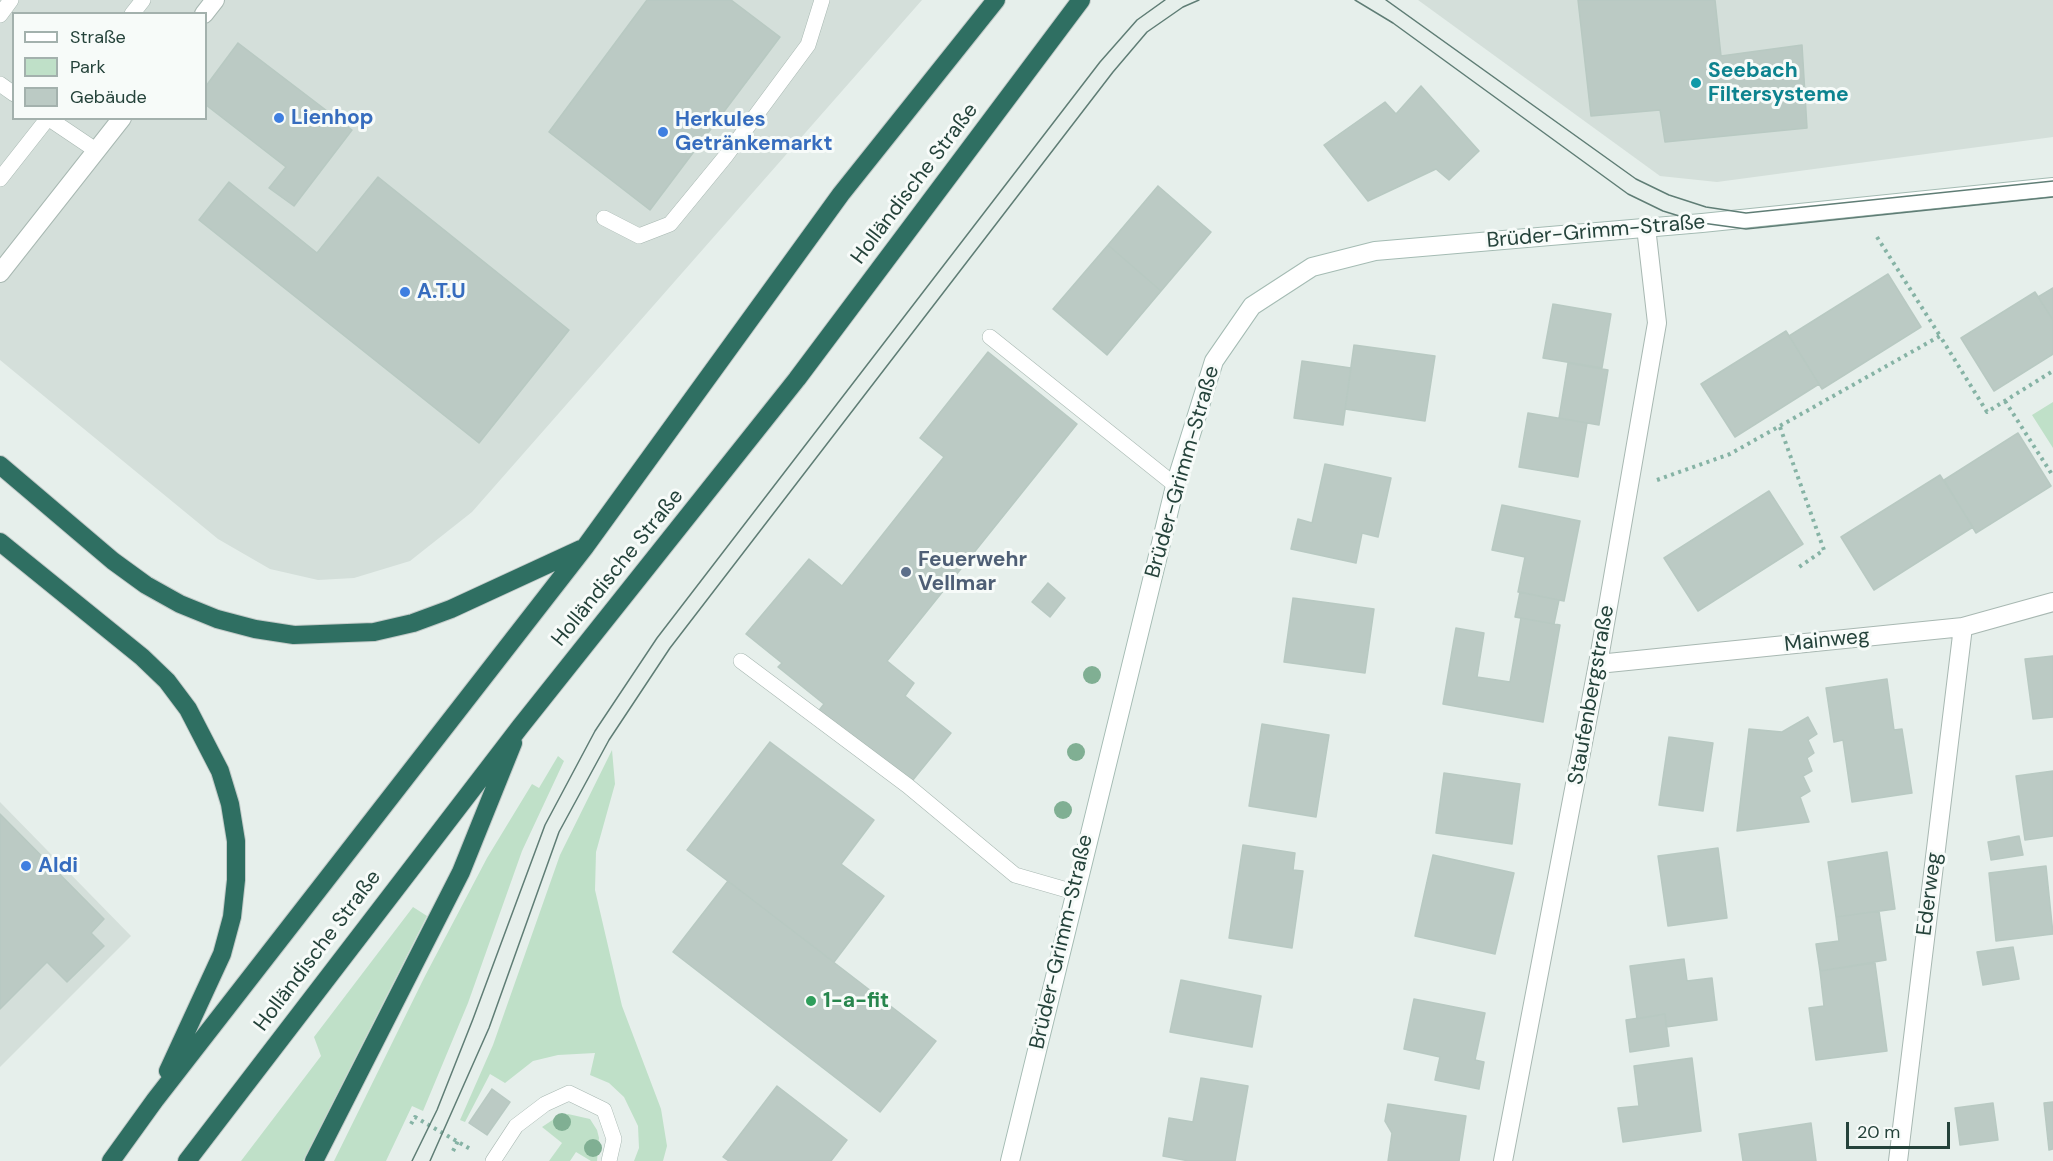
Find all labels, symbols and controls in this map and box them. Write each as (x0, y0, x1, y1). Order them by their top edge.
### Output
legend (12, 12, 207, 120)
text: Straße (70, 25, 126, 49)
text: Park (70, 55, 106, 79)
place label: Seebach Filtersysteme (1708, 58, 1849, 108)
marker: Seebach Filtersysteme (1689, 76, 1703, 90)
text: Gebäude (70, 85, 147, 109)
street label: Holländische Straße (846, 99, 984, 269)
place label: Lienhop (291, 105, 374, 131)
place label: Herkules Getränkemarkt (675, 107, 833, 157)
marker: Lienhop (272, 111, 286, 125)
marker: Herkules Getränkemarkt (656, 125, 670, 139)
street label: Brüder-Grimm-Straße (1486, 210, 1706, 254)
place label: A.T.U (417, 279, 466, 305)
marker: A.T.U (398, 285, 412, 299)
street label: Brüder-Grimm-Straße (1141, 363, 1225, 581)
street label: Holländische Straße (547, 484, 689, 652)
place label: Feuerwehr Vellmar (918, 547, 1027, 597)
marker: Feuerwehr Vellmar (899, 565, 913, 579)
street label: Staufenbergstraße (1564, 603, 1620, 787)
street label: Mainweg (1783, 624, 1871, 658)
street label: Brüder-Grimm-Straße (1025, 832, 1099, 1052)
street label: Ederweg (1912, 851, 1948, 937)
place label: Aldi (38, 853, 78, 879)
marker: Aldi (19, 859, 33, 873)
street label: Holländische Straße (249, 866, 387, 1036)
place label: 1-a-fit (823, 988, 889, 1014)
marker: 1-a-fit (804, 994, 818, 1008)
scale bar (1849, 1110, 1952, 1148)
text: 20 m (1857, 1120, 1900, 1144)

